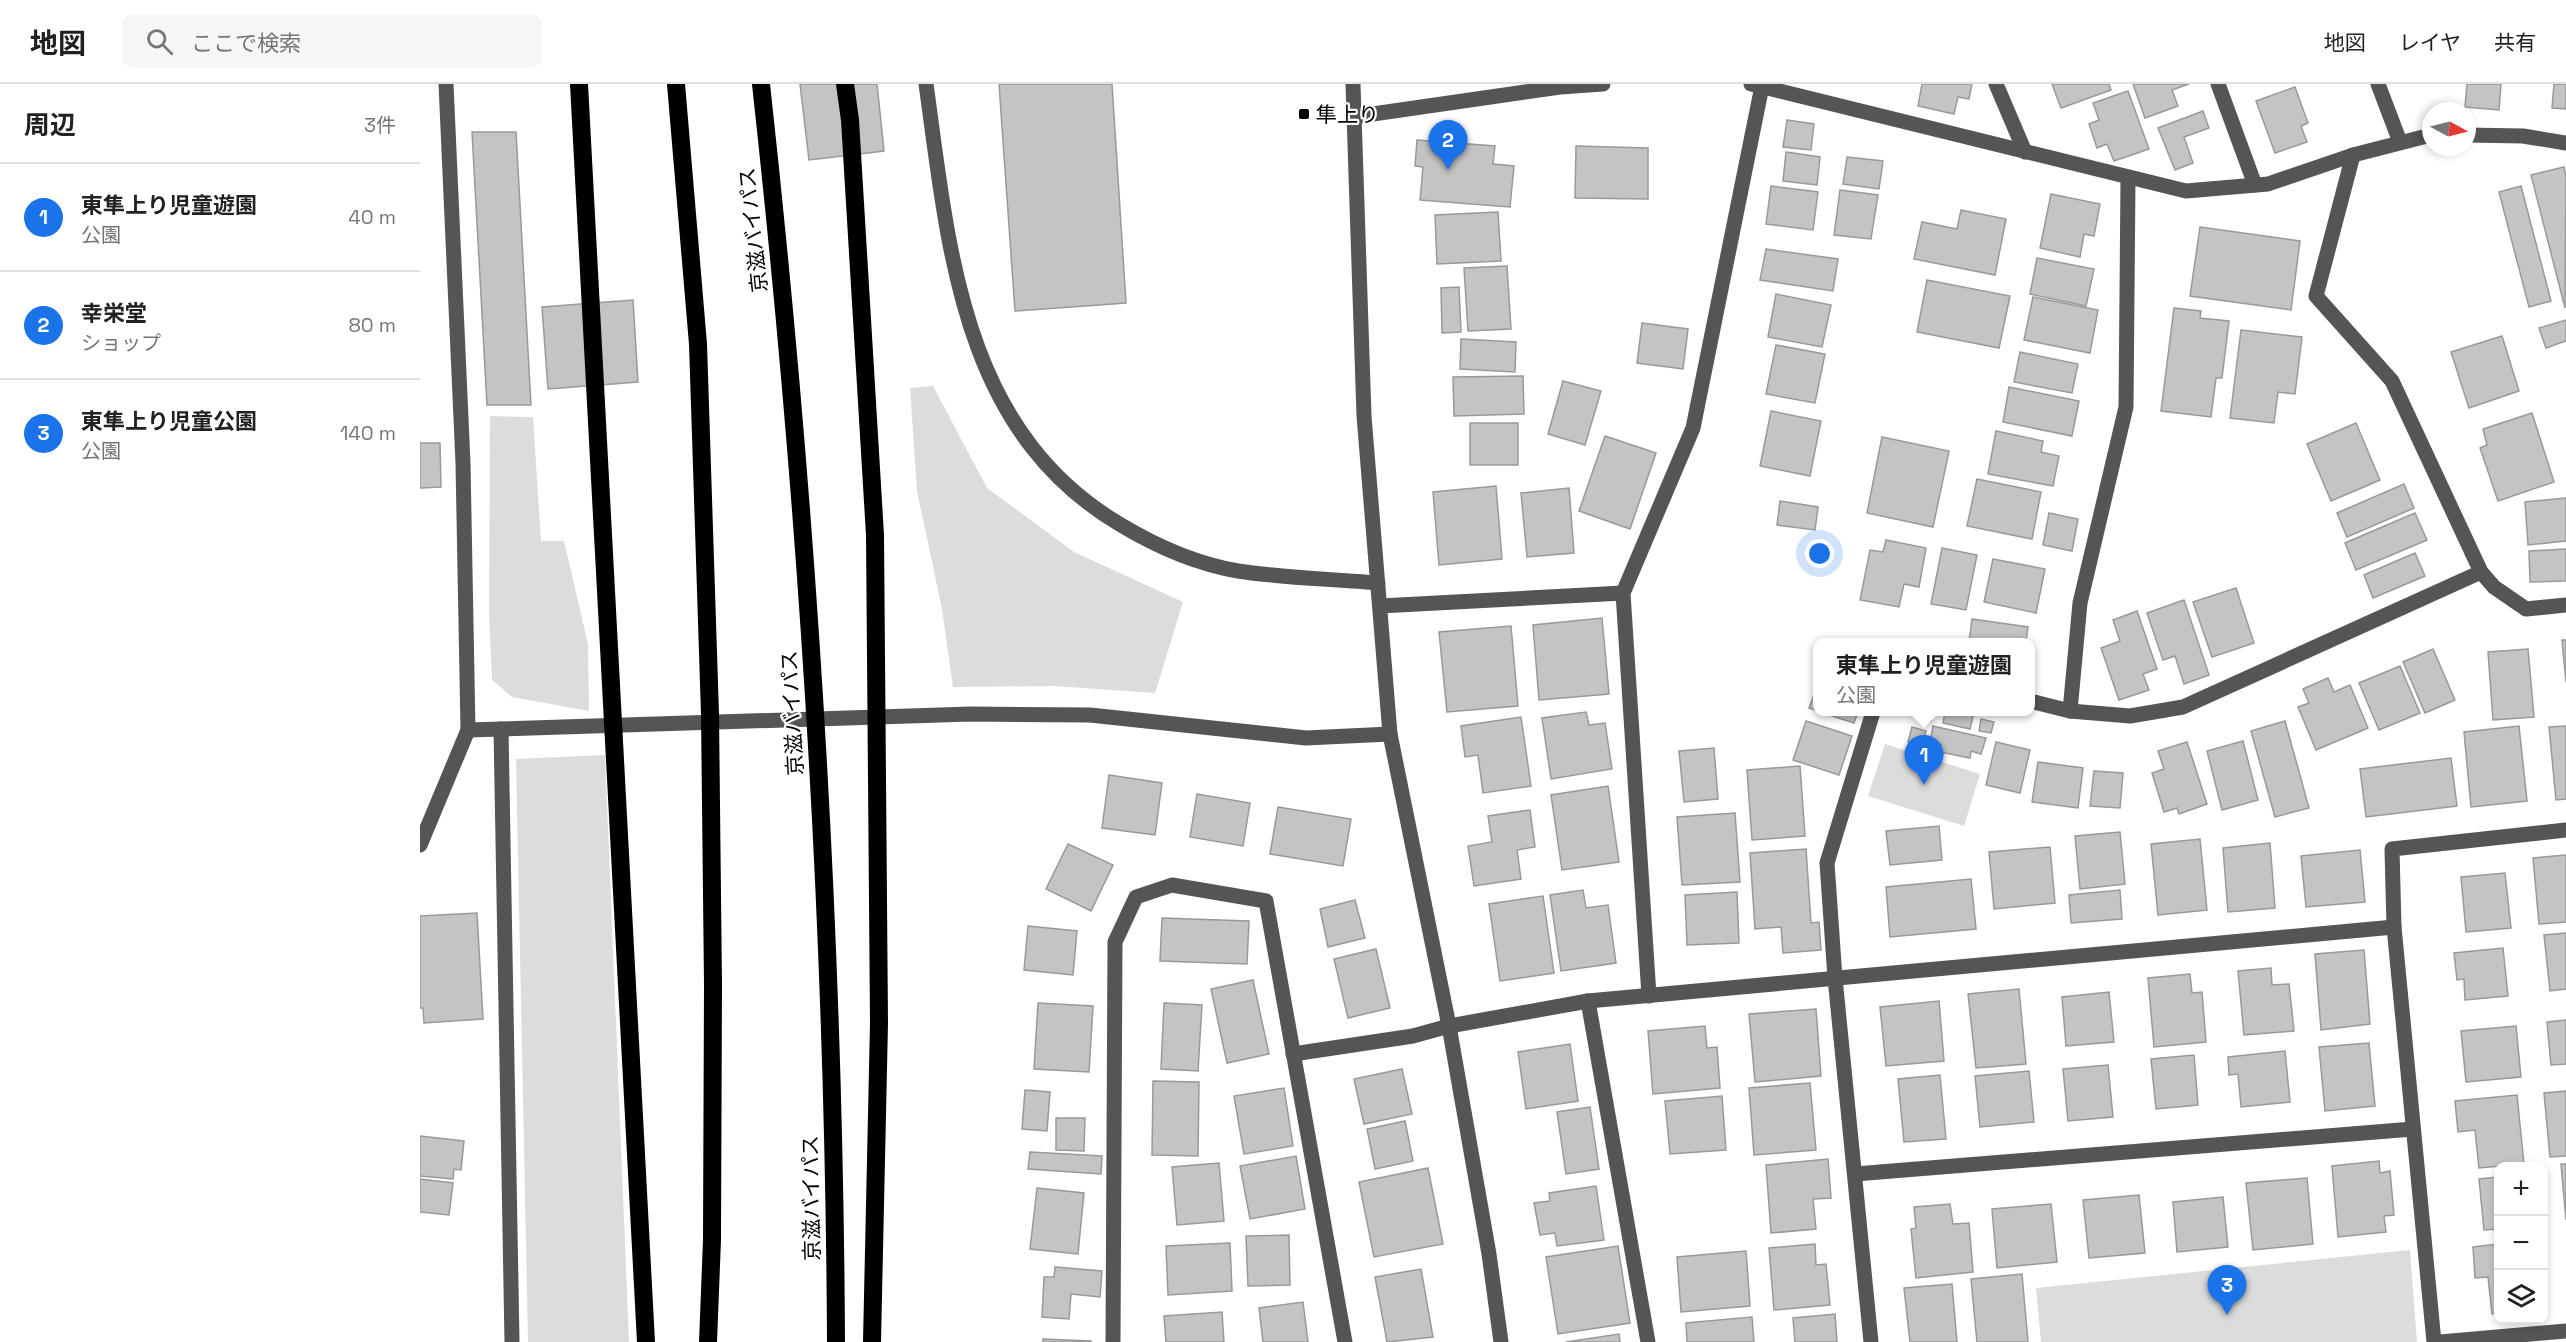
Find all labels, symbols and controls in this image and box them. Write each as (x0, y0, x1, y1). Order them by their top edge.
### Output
search box (122, 14, 542, 68)
text: 地図 (30, 25, 86, 61)
icon: search (143, 25, 176, 58)
text: ここで検索 (191, 29, 301, 57)
text: 地図 (2324, 29, 2366, 56)
text: レイヤ (2399, 29, 2461, 56)
text: 共有 (2494, 29, 2536, 56)
place label: 隼上り (1316, 101, 1379, 128)
north arrow (2422, 102, 2476, 156)
marker: 隼上り (1297, 107, 1311, 121)
text: 周辺 (24, 108, 76, 142)
text: 3件 (364, 112, 396, 138)
pin: 2 (1428, 120, 1468, 170)
street label: 京滋バイパス (733, 166, 773, 294)
text: 東隼上り児童遊園 (81, 191, 257, 219)
text: 1 (39, 204, 48, 230)
text: 40 m (348, 204, 396, 230)
text: 公園 (81, 222, 121, 248)
text: 幸栄堂 (81, 299, 147, 327)
text: 2 (38, 312, 49, 338)
text: 80 m (348, 312, 396, 338)
text: ショップ (81, 330, 161, 356)
text: 東隼上り児童公園 (81, 407, 257, 435)
text: 3 (37, 420, 50, 446)
text: 140 m (340, 420, 396, 446)
text: 公園 (81, 438, 121, 464)
your location (1805, 539, 1834, 568)
popup (1813, 638, 2035, 716)
street label: 京滋バイパス (775, 650, 809, 776)
text: 東隼上り児童遊園 (1836, 651, 2012, 679)
text: 公園 (1836, 682, 1876, 708)
pin: 1 (1904, 736, 1944, 785)
street label: 京滋バイパス (796, 1135, 826, 1261)
map controls (2494, 1162, 2548, 1324)
button: + (2494, 1162, 2548, 1216)
button: − (2494, 1216, 2548, 1270)
pin: 3 (2208, 1266, 2246, 1315)
button: layers (2494, 1270, 2548, 1324)

